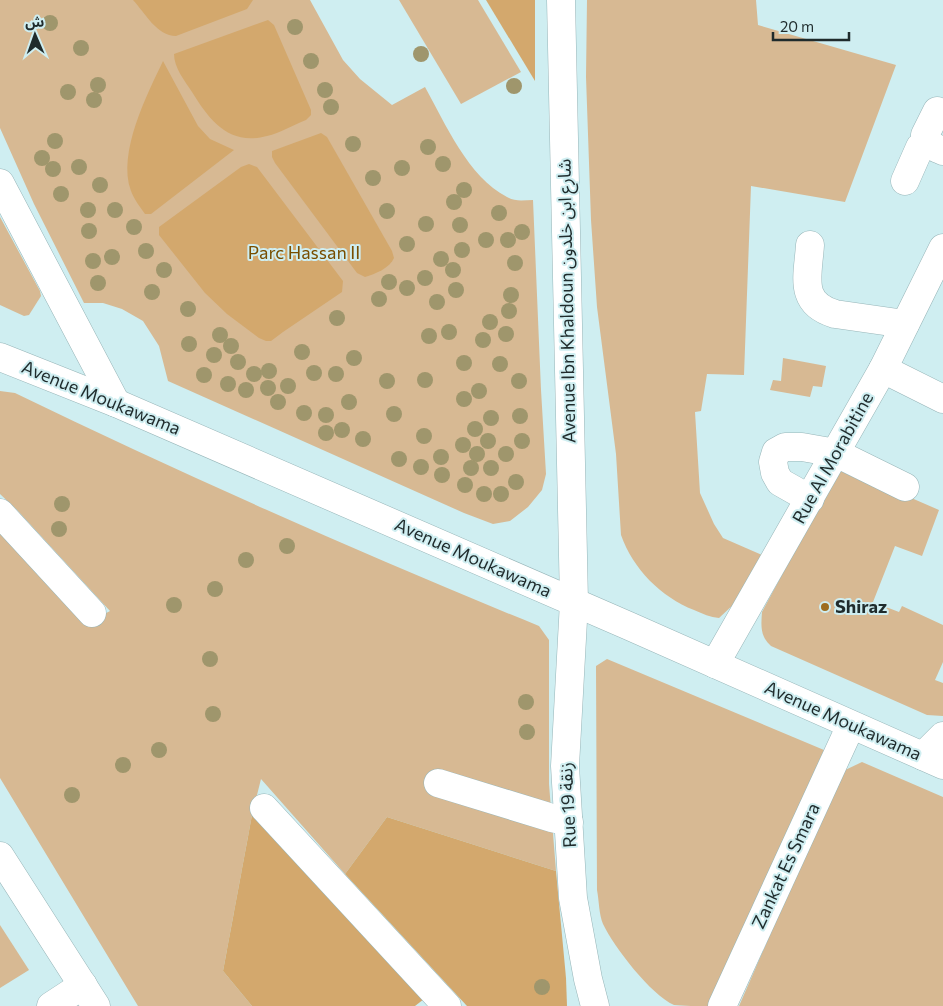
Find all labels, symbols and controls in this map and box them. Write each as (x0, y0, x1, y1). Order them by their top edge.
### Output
north arrow (10, 10, 60, 60)
scale bar (773, 10, 849, 42)
text: ش (25, 13, 44, 30)
text: 20 m (780, 17, 814, 35)
street label: Avenue Ibn Khaldoun شارع ابن خلدون (553, 159, 583, 443)
park label: Parc Hassan II (248, 241, 360, 263)
street label: Avenue Moukawama (19, 355, 184, 439)
street label: Rue Al Morabitine (787, 388, 877, 527)
street label: Avenue Moukawama (392, 513, 555, 602)
place label: Shiraz (835, 595, 887, 617)
marker: Shiraz (819, 601, 831, 613)
street label: Avenue Moukawama (762, 676, 925, 765)
street label: Rue 19 زنقة (554, 762, 581, 848)
street label: Zankat Es Smara (746, 799, 824, 932)

